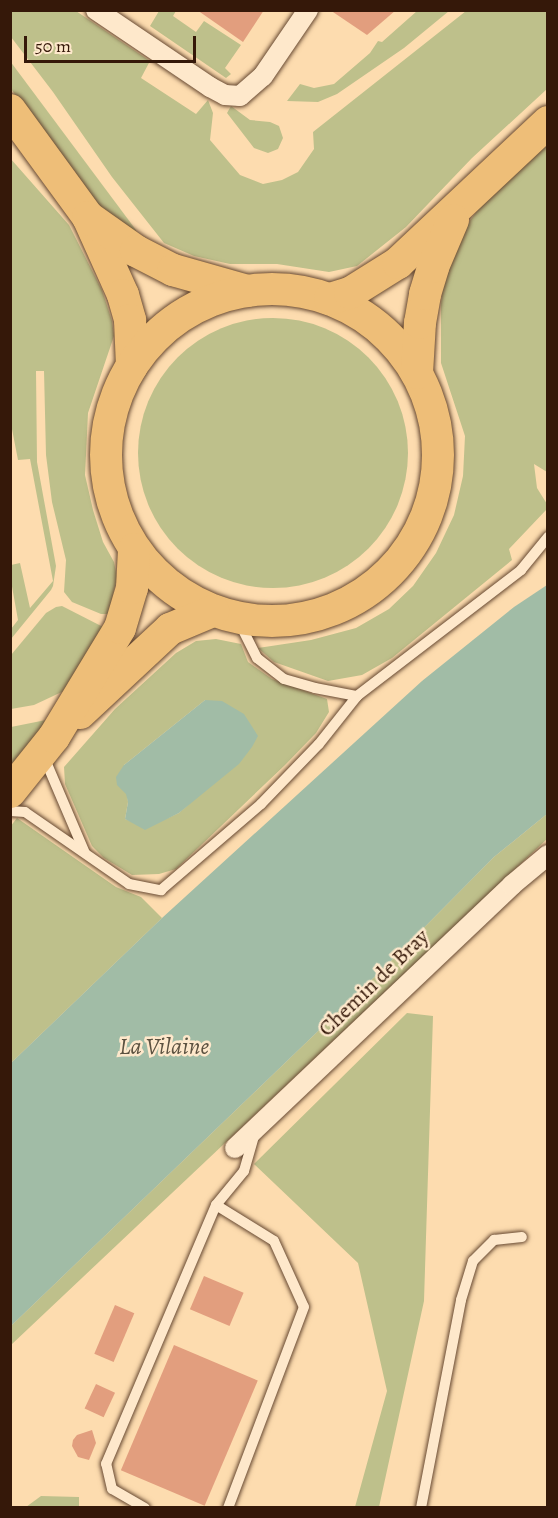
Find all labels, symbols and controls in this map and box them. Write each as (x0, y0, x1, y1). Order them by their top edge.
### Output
scale bar (27, 24, 200, 62)
text: 50 m (35, 34, 71, 58)
street label: Chemin de Bray (313, 924, 435, 1042)
water label: La Vilaine (119, 1033, 209, 1061)

